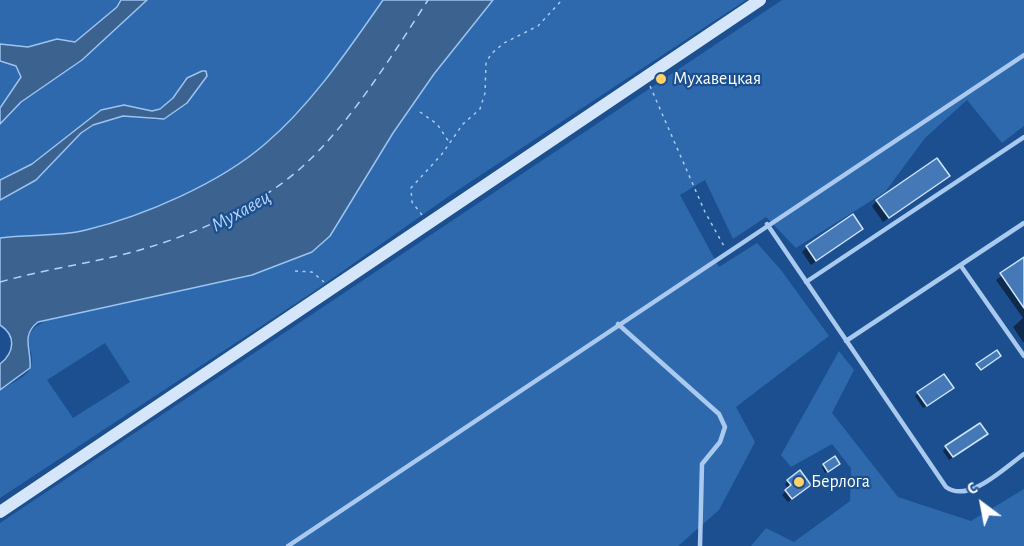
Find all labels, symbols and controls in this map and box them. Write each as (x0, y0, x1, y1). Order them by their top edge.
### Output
place label: Мухавецкая (673, 68, 761, 90)
marker: Мухавецкая (654, 72, 668, 86)
water label: Мухавец (207, 185, 275, 237)
place label: Берлога (811, 471, 870, 493)
north arrow (952, 474, 1012, 534)
marker: Берлога (792, 475, 806, 489)
text: С (964, 480, 980, 498)

